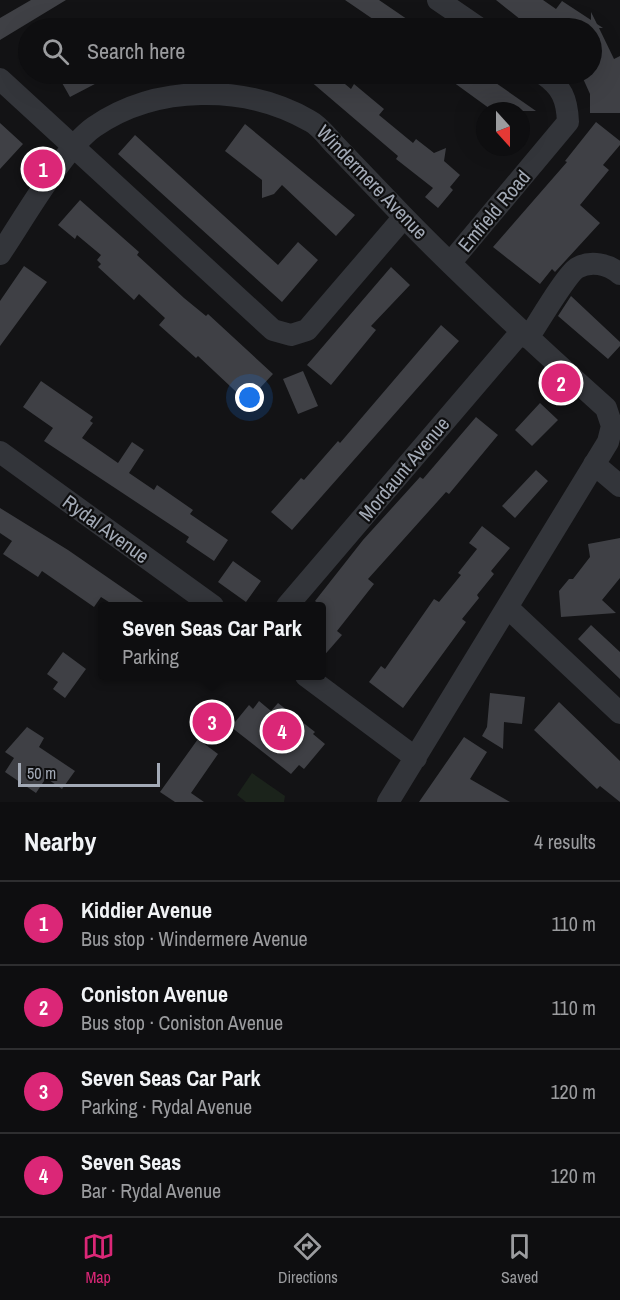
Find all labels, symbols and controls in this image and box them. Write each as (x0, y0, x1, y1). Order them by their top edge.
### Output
search box (18, 18, 602, 84)
icon: search (39, 35, 72, 68)
text: Search here (87, 36, 185, 66)
north arrow (476, 102, 530, 156)
street label: Windermere Avenue (311, 119, 434, 245)
pin: 1 (24, 146, 63, 192)
street label: Emfield Road (451, 164, 536, 257)
pin: 2 (542, 360, 580, 406)
your location (235, 383, 264, 412)
street label: Mordaunt Avenue (352, 411, 455, 526)
street label: Rydal Avenue (58, 488, 155, 569)
popup (98, 602, 326, 680)
text: Seven Seas Car Park (122, 613, 302, 643)
text: Parking (122, 643, 179, 670)
pin: 3 (192, 700, 232, 744)
pin: 4 (262, 708, 302, 754)
scale bar (18, 760, 160, 788)
text: 50 m (27, 762, 56, 784)
text: Nearby (24, 824, 96, 859)
text: 4 results (534, 828, 596, 855)
text: Kiddier Avenue (81, 895, 212, 925)
text: 1 (39, 910, 48, 937)
text: 110 m (552, 910, 596, 937)
text: Bus stop · Windermere Avenue (81, 925, 308, 952)
text: Coniston Avenue (81, 979, 228, 1009)
text: 2 (39, 994, 48, 1021)
text: 110 m (552, 994, 596, 1021)
text: Bus stop · Coniston Avenue (81, 1009, 283, 1036)
text: Seven Seas Car Park (81, 1063, 261, 1093)
text: 3 (39, 1078, 48, 1105)
text: 120 m (550, 1078, 596, 1105)
text: Parking · Rydal Avenue (81, 1093, 252, 1120)
text: Seven Seas (81, 1147, 181, 1177)
text: 4 (39, 1162, 48, 1189)
text: 120 m (550, 1162, 596, 1189)
text: Bar · Rydal Avenue (81, 1177, 221, 1204)
tab: Map (82, 1230, 115, 1288)
tab: Directions (278, 1230, 338, 1288)
tab: Saved (501, 1230, 538, 1288)

